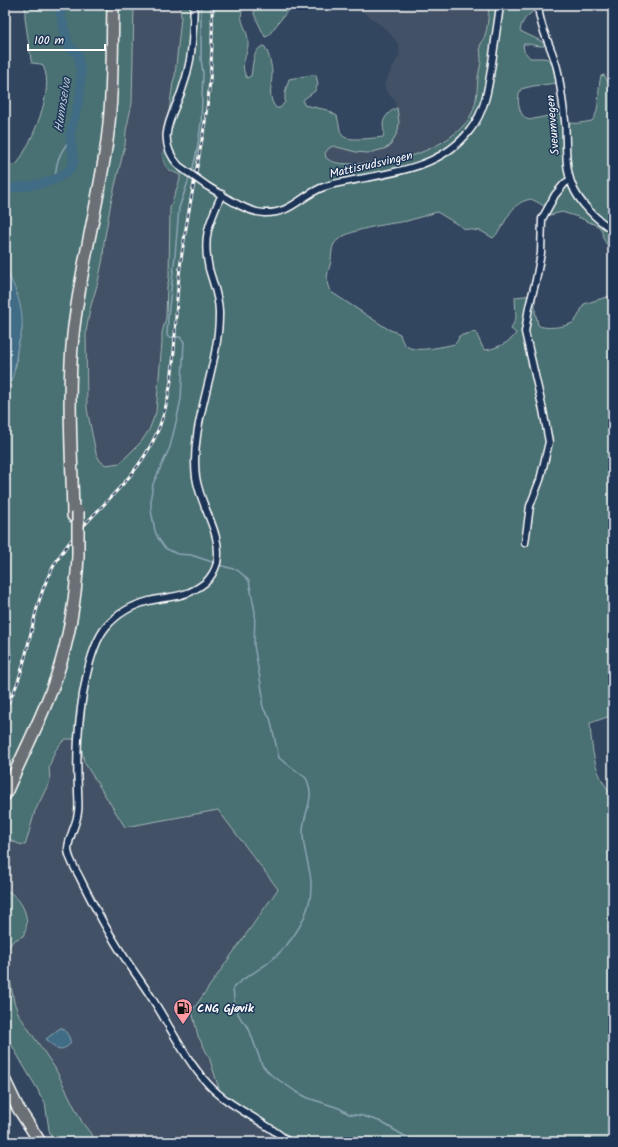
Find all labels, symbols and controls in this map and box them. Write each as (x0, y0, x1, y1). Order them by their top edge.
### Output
scale bar (28, 26, 105, 52)
text: 100 m (34, 31, 65, 50)
water label: Hunnselva (48, 75, 78, 134)
street label: Sveumvegen (541, 94, 565, 156)
street label: Mattisrudsvingen (327, 146, 415, 184)
fuel station icon: CNG Gjøvik (172, 997, 194, 1025)
place label: CNG Gjøvik (197, 999, 255, 1018)

